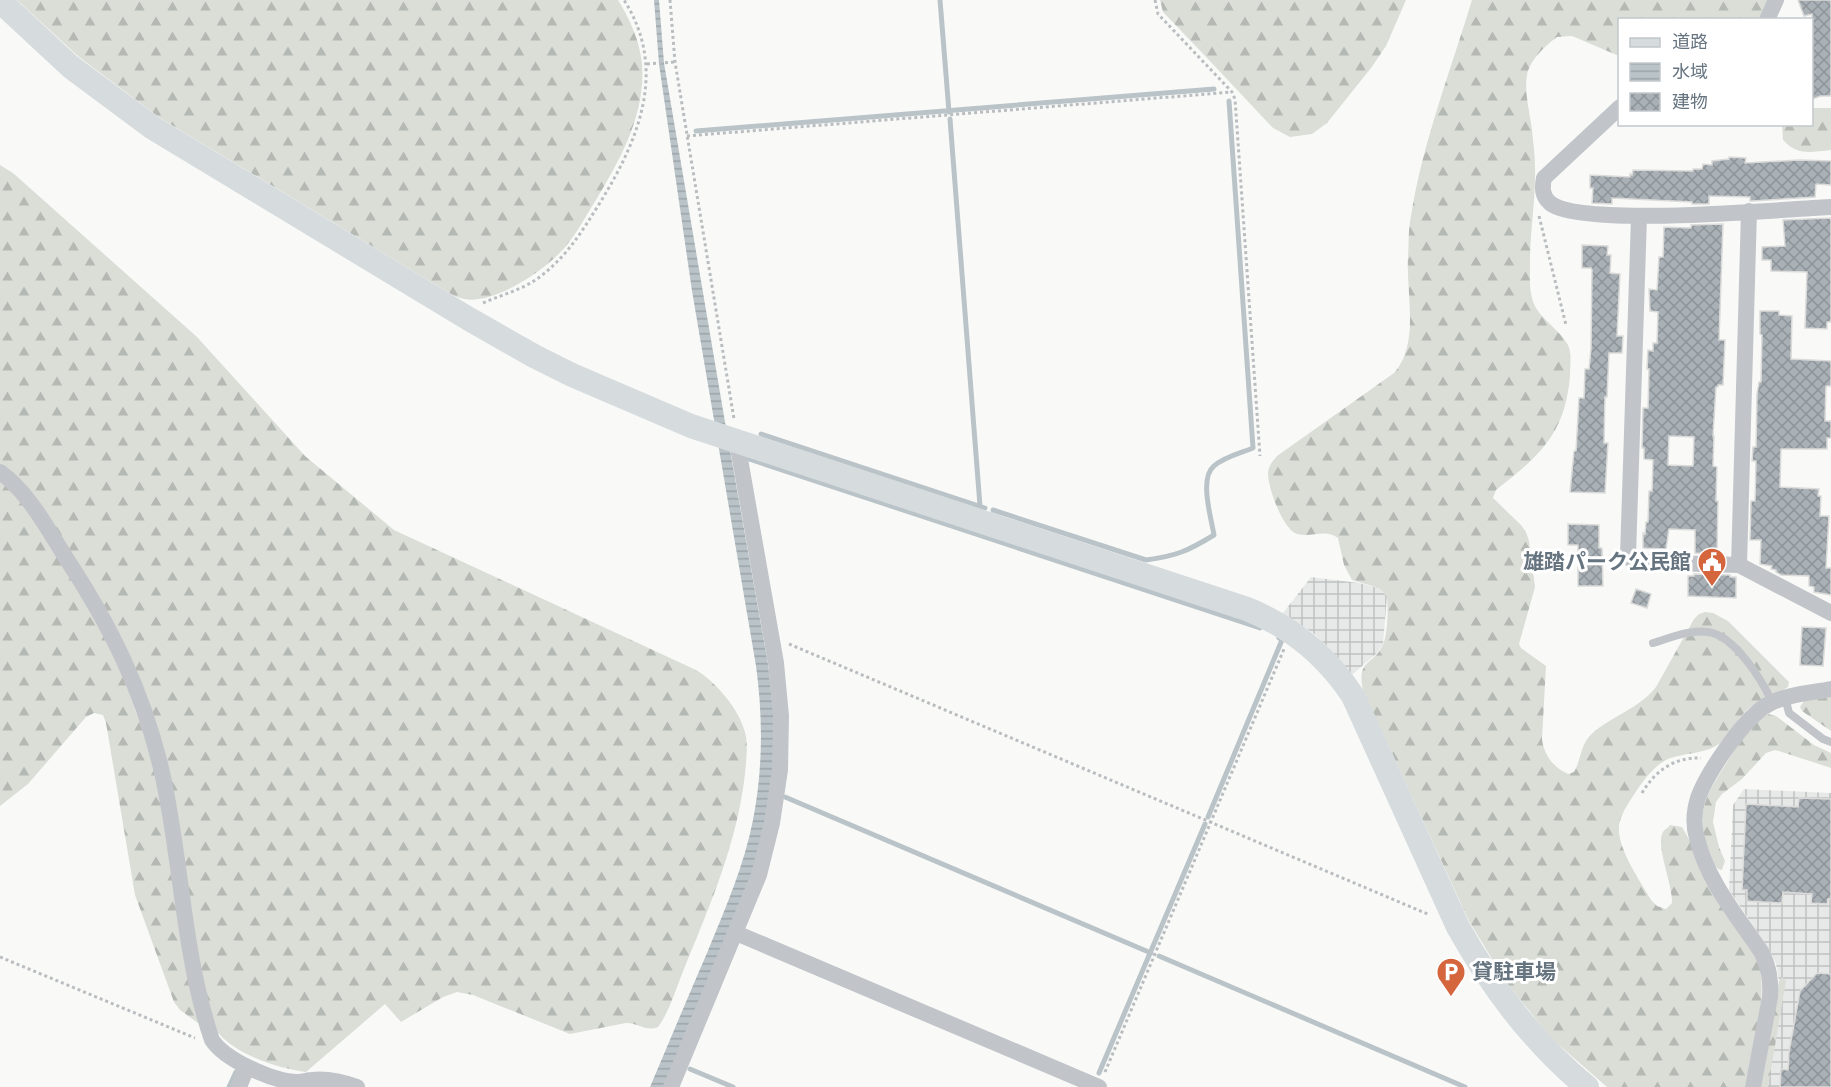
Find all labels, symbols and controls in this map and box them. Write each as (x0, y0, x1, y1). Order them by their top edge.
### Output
legend (1618, 18, 1813, 126)
text: 道路 (1672, 28, 1708, 55)
text: 水域 (1672, 58, 1708, 85)
text: 建物 (1672, 88, 1708, 115)
place label: 雄踏パーク公民館 (1523, 545, 1691, 577)
public building icon: 雄踏パーク公民館 (1696, 546, 1728, 588)
place label: 貸駐車場 (1472, 955, 1556, 987)
parking icon: 貸駐車場 (1435, 956, 1467, 998)

